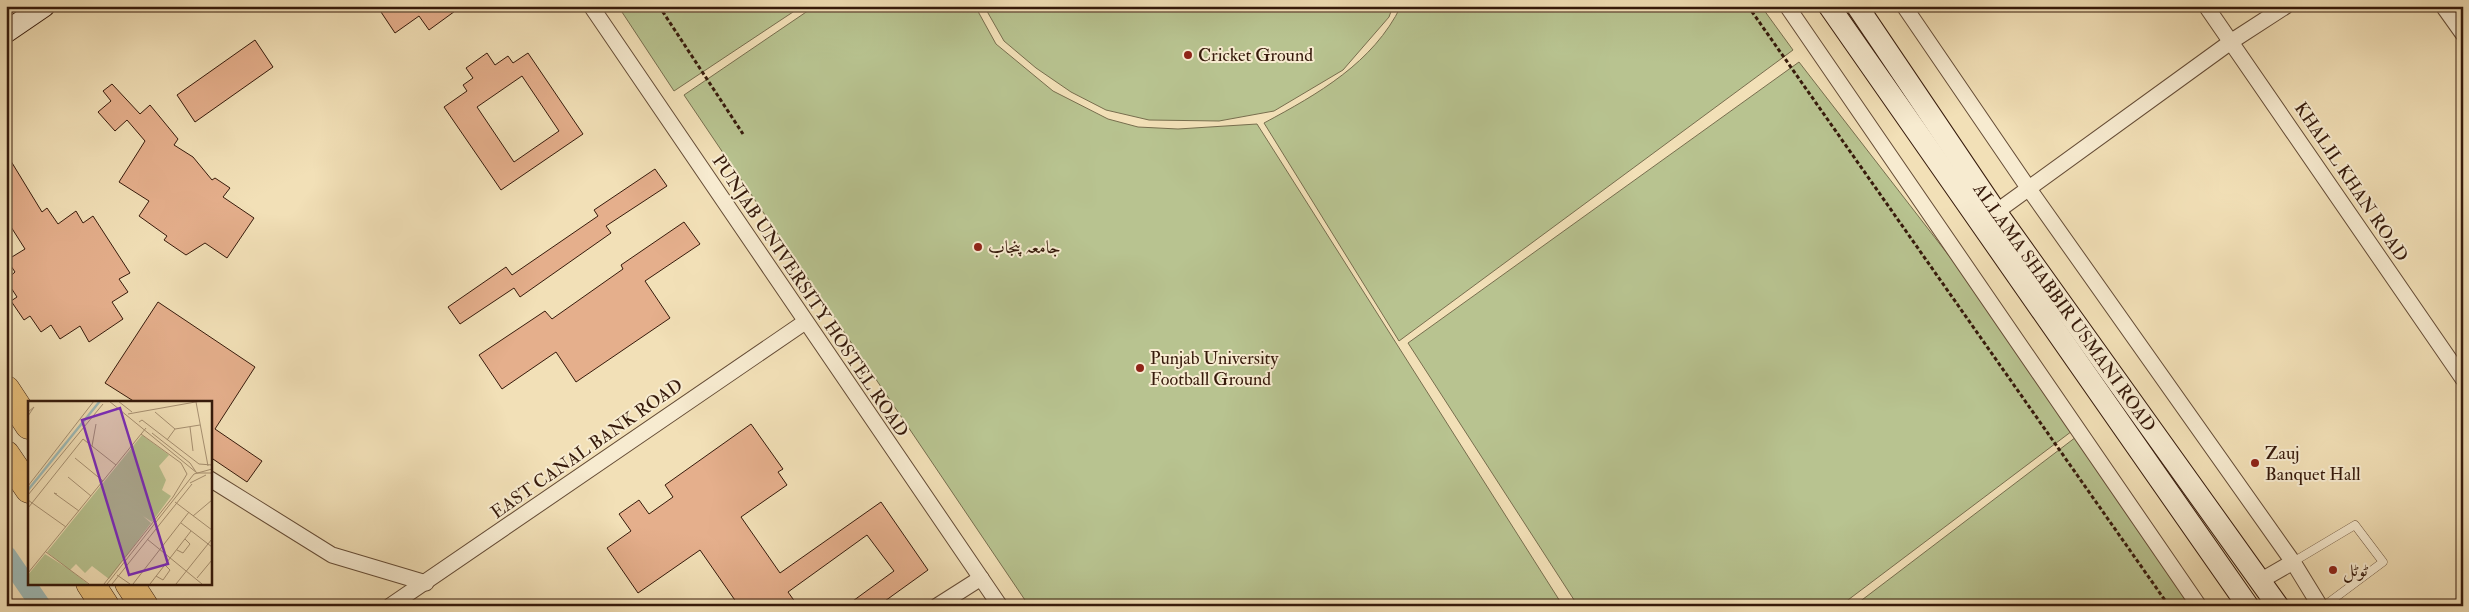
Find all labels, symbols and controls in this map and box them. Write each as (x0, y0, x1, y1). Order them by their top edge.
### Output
place label: Cricket Ground (1198, 44, 1313, 67)
marker: Cricket Ground (1182, 49, 1194, 61)
street label: KHALIL KHAN ROAD (2289, 98, 2413, 266)
street label: PUNJAB UNIVERSITY HOSTEL ROAD (707, 150, 913, 442)
street label: ALLAMA SHABBIR USMANI ROAD (1968, 178, 2161, 436)
place label: جامعہ پنجاب (988, 236, 1061, 259)
marker: جامعہ پنجاب (972, 241, 984, 253)
place label: Punjab University Football Ground (1150, 347, 1279, 391)
marker: Punjab University Football Ground (1134, 362, 1146, 374)
street label: EAST CANAL BANK ROAD (487, 374, 687, 524)
inset map (28, 401, 211, 584)
place label: Zauj Banquet Hall (2265, 442, 2361, 486)
marker: Zauj Banquet Hall (2249, 457, 2261, 469)
place label: ٹوٹل (2343, 559, 2369, 583)
marker: ٹوٹل (2327, 564, 2339, 576)

